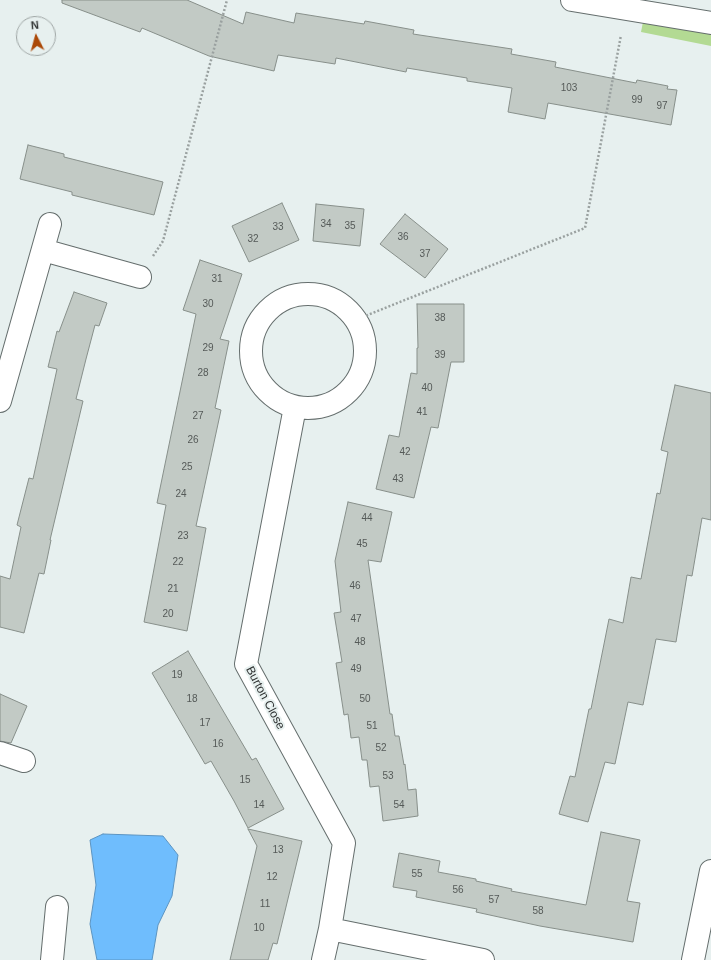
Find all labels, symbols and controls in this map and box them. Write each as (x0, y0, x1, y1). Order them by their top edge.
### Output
north arrow (16, 16, 56, 56)
text: N (30, 19, 39, 31)
house number: 103 (561, 82, 577, 94)
house number: 99 (631, 94, 643, 106)
house number: 97 (656, 100, 668, 112)
house number: 34 (320, 218, 332, 230)
house number: 35 (344, 220, 356, 232)
house number: 33 (272, 221, 284, 233)
house number: 36 (397, 231, 409, 243)
house number: 32 (247, 233, 259, 245)
house number: 37 (419, 248, 431, 260)
house number: 31 (211, 273, 223, 285)
house number: 30 (202, 298, 214, 310)
house number: 38 (434, 312, 446, 324)
house number: 29 (202, 342, 214, 354)
house number: 39 (434, 349, 446, 361)
house number: 28 (197, 367, 209, 379)
house number: 40 (421, 382, 433, 394)
house number: 41 (416, 406, 428, 418)
house number: 27 (192, 410, 204, 422)
house number: 26 (187, 434, 199, 446)
house number: 42 (399, 446, 411, 458)
house number: 25 (181, 461, 193, 473)
house number: 43 (392, 473, 404, 485)
house number: 24 (175, 488, 187, 500)
house number: 44 (361, 512, 373, 524)
house number: 23 (177, 530, 189, 542)
house number: 45 (356, 538, 368, 550)
house number: 22 (172, 556, 184, 568)
house number: 46 (349, 580, 361, 592)
house number: 21 (167, 583, 179, 595)
house number: 20 (162, 608, 174, 620)
house number: 47 (350, 613, 362, 625)
house number: 48 (354, 636, 366, 648)
house number: 49 (350, 663, 362, 675)
street label: Burton Close (242, 664, 288, 732)
house number: 19 (171, 669, 183, 681)
house number: 18 (186, 693, 198, 705)
house number: 50 (359, 693, 371, 705)
house number: 17 (199, 717, 211, 729)
house number: 51 (366, 720, 378, 732)
house number: 16 (212, 738, 224, 750)
house number: 52 (375, 742, 387, 754)
house number: 53 (382, 770, 394, 782)
house number: 15 (239, 774, 251, 786)
house number: 14 (253, 799, 265, 811)
house number: 54 (393, 799, 405, 811)
house number: 13 (272, 844, 284, 856)
house number: 55 (411, 868, 423, 880)
house number: 12 (266, 871, 278, 883)
house number: 56 (452, 884, 464, 896)
house number: 57 (488, 894, 500, 906)
house number: 11 (260, 898, 270, 910)
house number: 58 (532, 905, 544, 917)
house number: 10 (253, 922, 265, 934)

